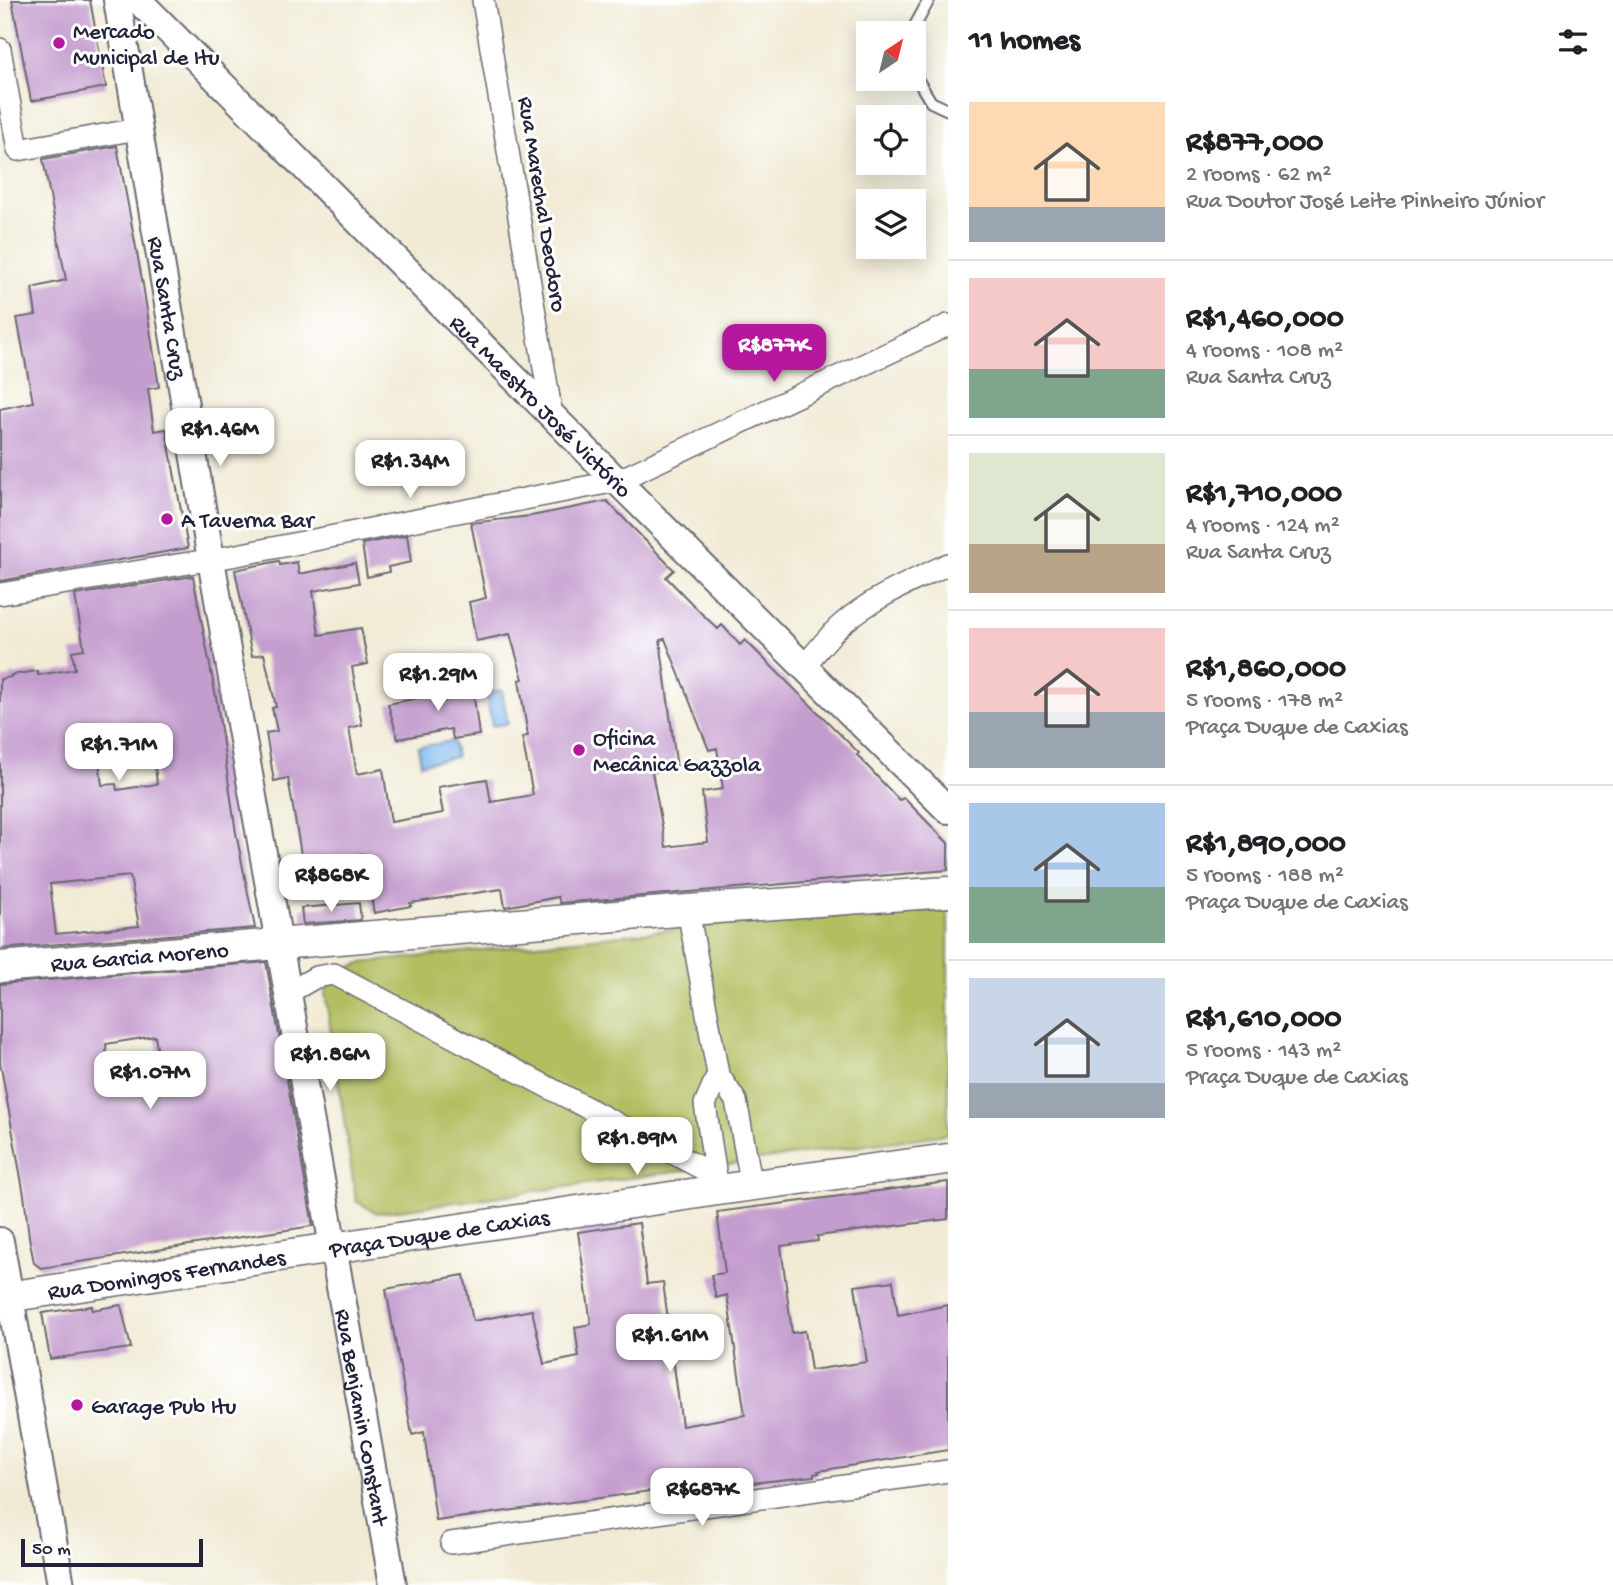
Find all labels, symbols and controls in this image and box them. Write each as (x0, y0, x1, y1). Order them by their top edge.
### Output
place label: Mercado Municipal de Itu (73, 20, 220, 73)
north arrow (856, 21, 926, 91)
map controls (856, 21, 926, 259)
icon: filters (1554, 23, 1592, 61)
text: 11 homes (969, 25, 1080, 60)
marker: Mercado Municipal de Itu (51, 35, 67, 51)
street label: Rua Marechal Deodoro (510, 95, 571, 314)
button: locate (856, 105, 926, 175)
text: R$877,000 (1186, 127, 1323, 162)
icon: home (1025, 130, 1109, 214)
text: 2 rooms · 62 m² (1186, 162, 1331, 189)
button: layers (856, 189, 926, 259)
text: Rua Doutor José Leite Pinheiro Júnior (1186, 189, 1544, 216)
street label: Rua Santa Cruz (140, 235, 191, 383)
text: R$1,460,000 (1186, 303, 1344, 338)
icon: home (1025, 306, 1109, 390)
street label: Rua Maestro José Victório (442, 311, 636, 505)
pin: R$877K (717, 324, 831, 384)
text: R$877K (738, 333, 810, 360)
text: 4 rooms · 108 m² (1186, 338, 1343, 365)
text: Rua Santa Cruz (1186, 365, 1331, 392)
pin: R$1.46M (155, 408, 285, 468)
text: R$1.46M (181, 417, 259, 444)
pin: R$1.34M (345, 440, 475, 500)
text: R$1.34M (371, 449, 449, 476)
text: R$1,710,000 (1186, 478, 1342, 513)
icon: home (1025, 481, 1109, 565)
place label: A Taverna Bar (181, 509, 315, 536)
marker: A Taverna Bar (159, 511, 175, 527)
text: 4 rooms · 124 m² (1186, 513, 1340, 540)
text: Rua Santa Cruz (1186, 540, 1331, 567)
text: R$1,860,000 (1186, 653, 1346, 688)
pin: R$1.29M (373, 654, 503, 713)
icon: home (1025, 656, 1109, 740)
text: R$1.29M (399, 662, 477, 689)
text: 5 rooms · 178 m² (1186, 688, 1343, 715)
text: Praça Duque de Caxias (1186, 715, 1408, 742)
pin: R$1.71M (54, 724, 184, 783)
place label: Oficina Mecânica Gazzola (593, 727, 762, 780)
text: R$1.71M (81, 732, 157, 759)
marker: Oficina Mecânica Gazzola (571, 742, 587, 758)
text: R$1,890,000 (1186, 828, 1346, 863)
icon: home (1025, 831, 1109, 915)
pin: R$868K (274, 855, 388, 914)
text: R$868K (295, 863, 367, 890)
text: 5 rooms · 188 m² (1186, 863, 1344, 890)
text: Praça Duque de Caxias (1186, 890, 1408, 917)
street label: Rua Garcia Moreno (50, 938, 230, 980)
text: R$1,610,000 (1186, 1003, 1342, 1038)
icon: home (1025, 1006, 1109, 1090)
pin: R$1.86M (265, 1034, 395, 1093)
text: 5 rooms · 143 m² (1186, 1038, 1341, 1065)
text: R$1.86M (290, 1042, 370, 1069)
pin: R$1.07M (85, 1052, 215, 1111)
text: R$1.07M (110, 1060, 190, 1087)
text: Praça Duque de Caxias (1186, 1065, 1408, 1092)
pin: R$1.89M (572, 1118, 702, 1177)
text: R$1.89M (598, 1126, 676, 1153)
street label: Praça Duque de Caxias (327, 1205, 552, 1265)
street label: Rua Domingos Fernandes (46, 1245, 288, 1308)
street label: Rua Benjamin Constant (327, 1307, 392, 1529)
pin: R$1.61M (605, 1314, 735, 1374)
text: R$1.61M (632, 1323, 708, 1350)
place label: Garage Pub Itu (91, 1395, 237, 1422)
marker: Garage Pub Itu (69, 1397, 85, 1413)
pin: R$687K (645, 1468, 759, 1528)
text: R$687K (666, 1477, 738, 1504)
scale bar (21, 1536, 203, 1568)
text: 50 m (32, 1539, 71, 1562)

